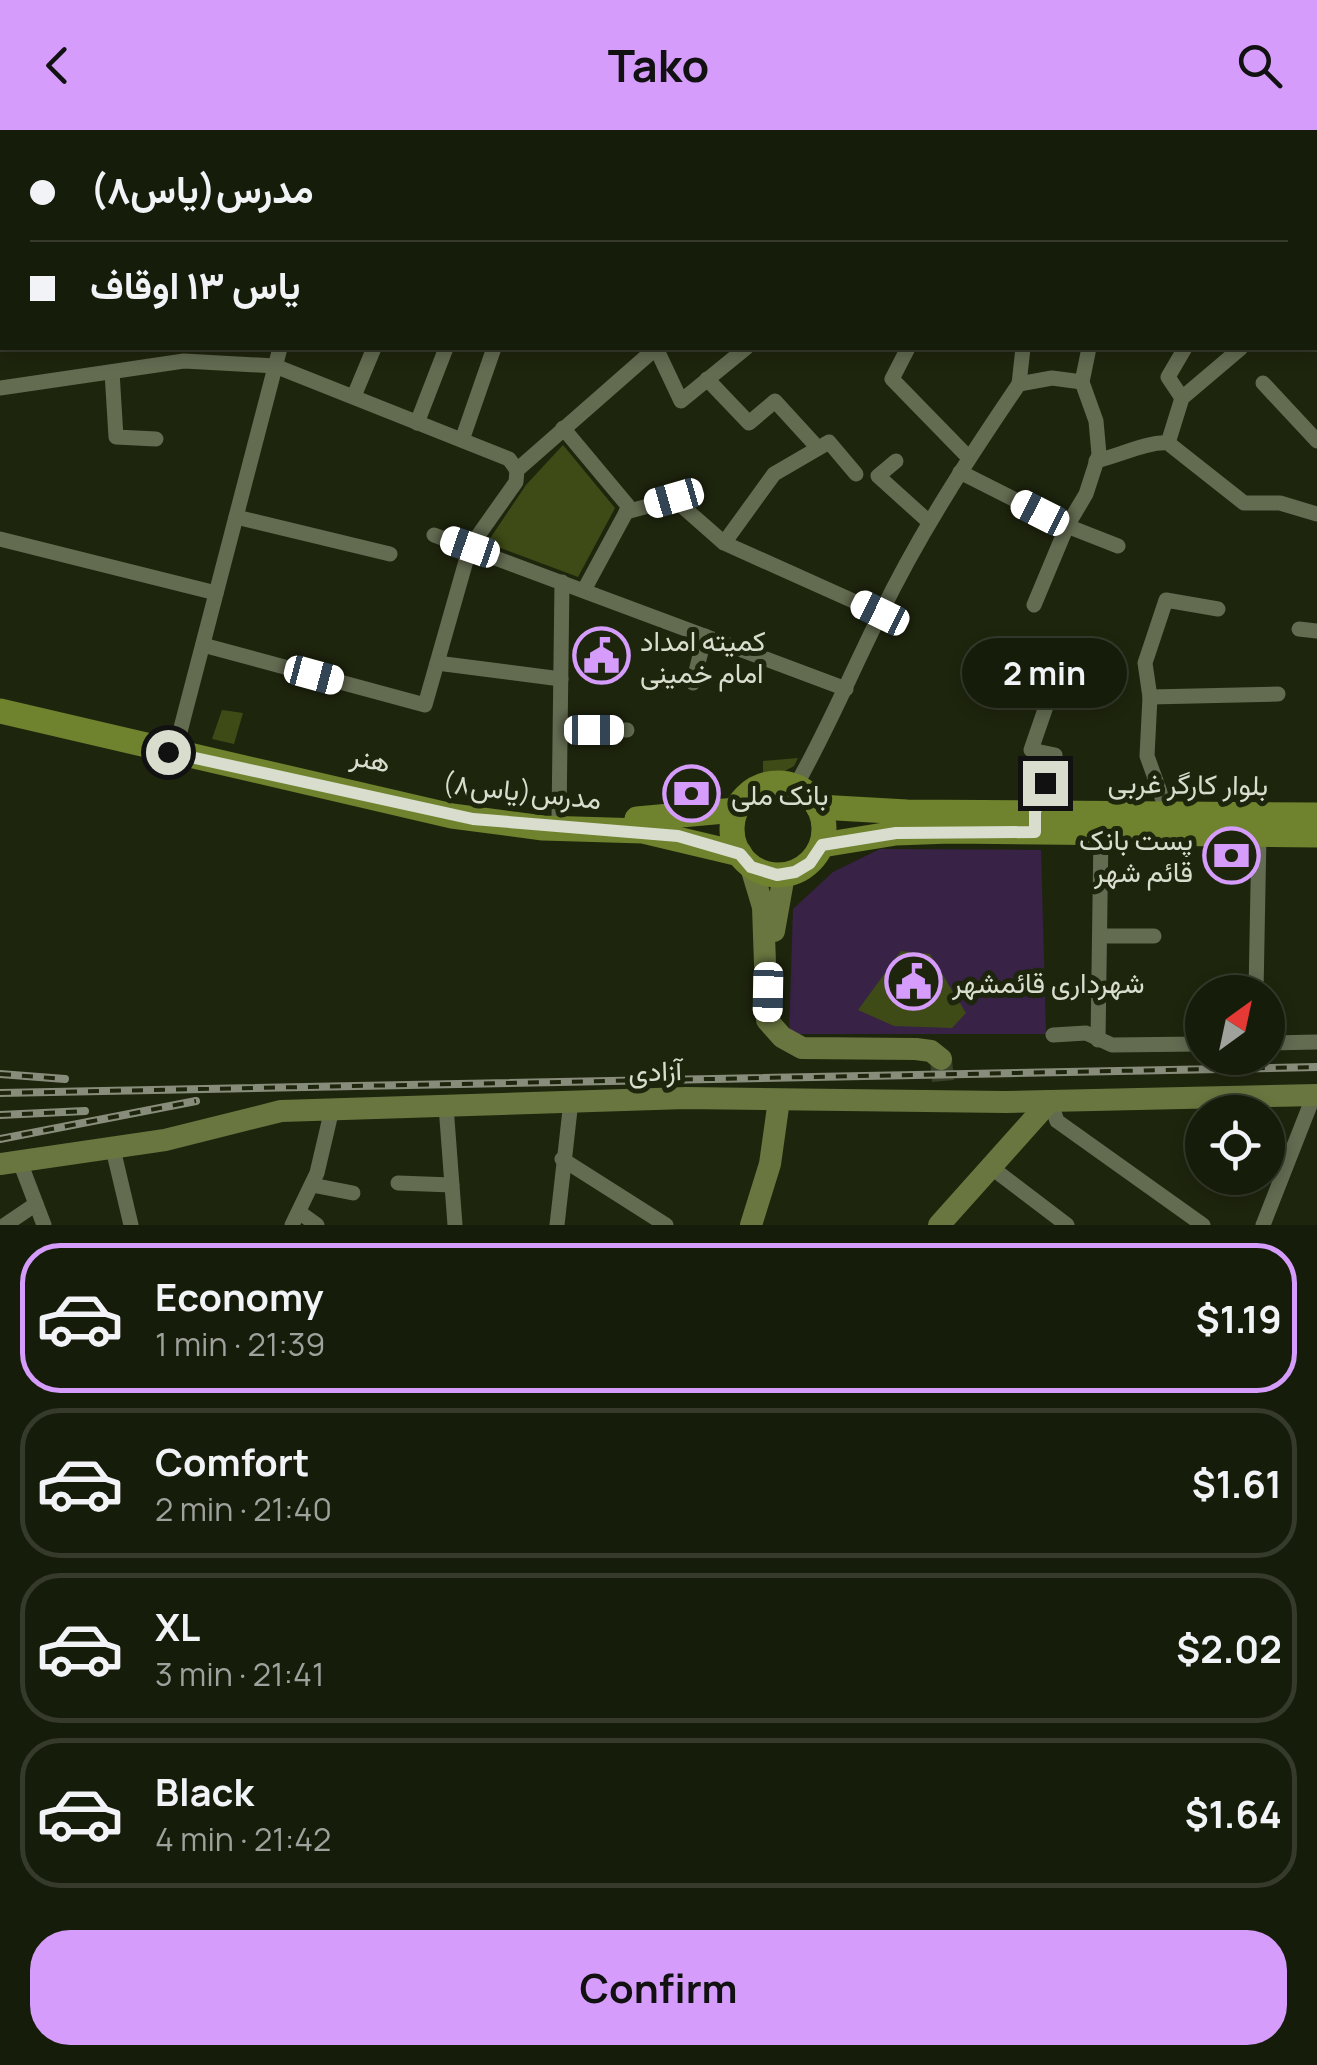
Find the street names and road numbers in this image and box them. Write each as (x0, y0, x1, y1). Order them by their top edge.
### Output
street label: هنر (347, 735, 394, 781)
street label: مدرس(یاس۸) (441, 763, 603, 817)
street label: بلوار کارگر غربی (1107, 763, 1269, 803)
street label: آزادی (627, 1050, 685, 1090)

